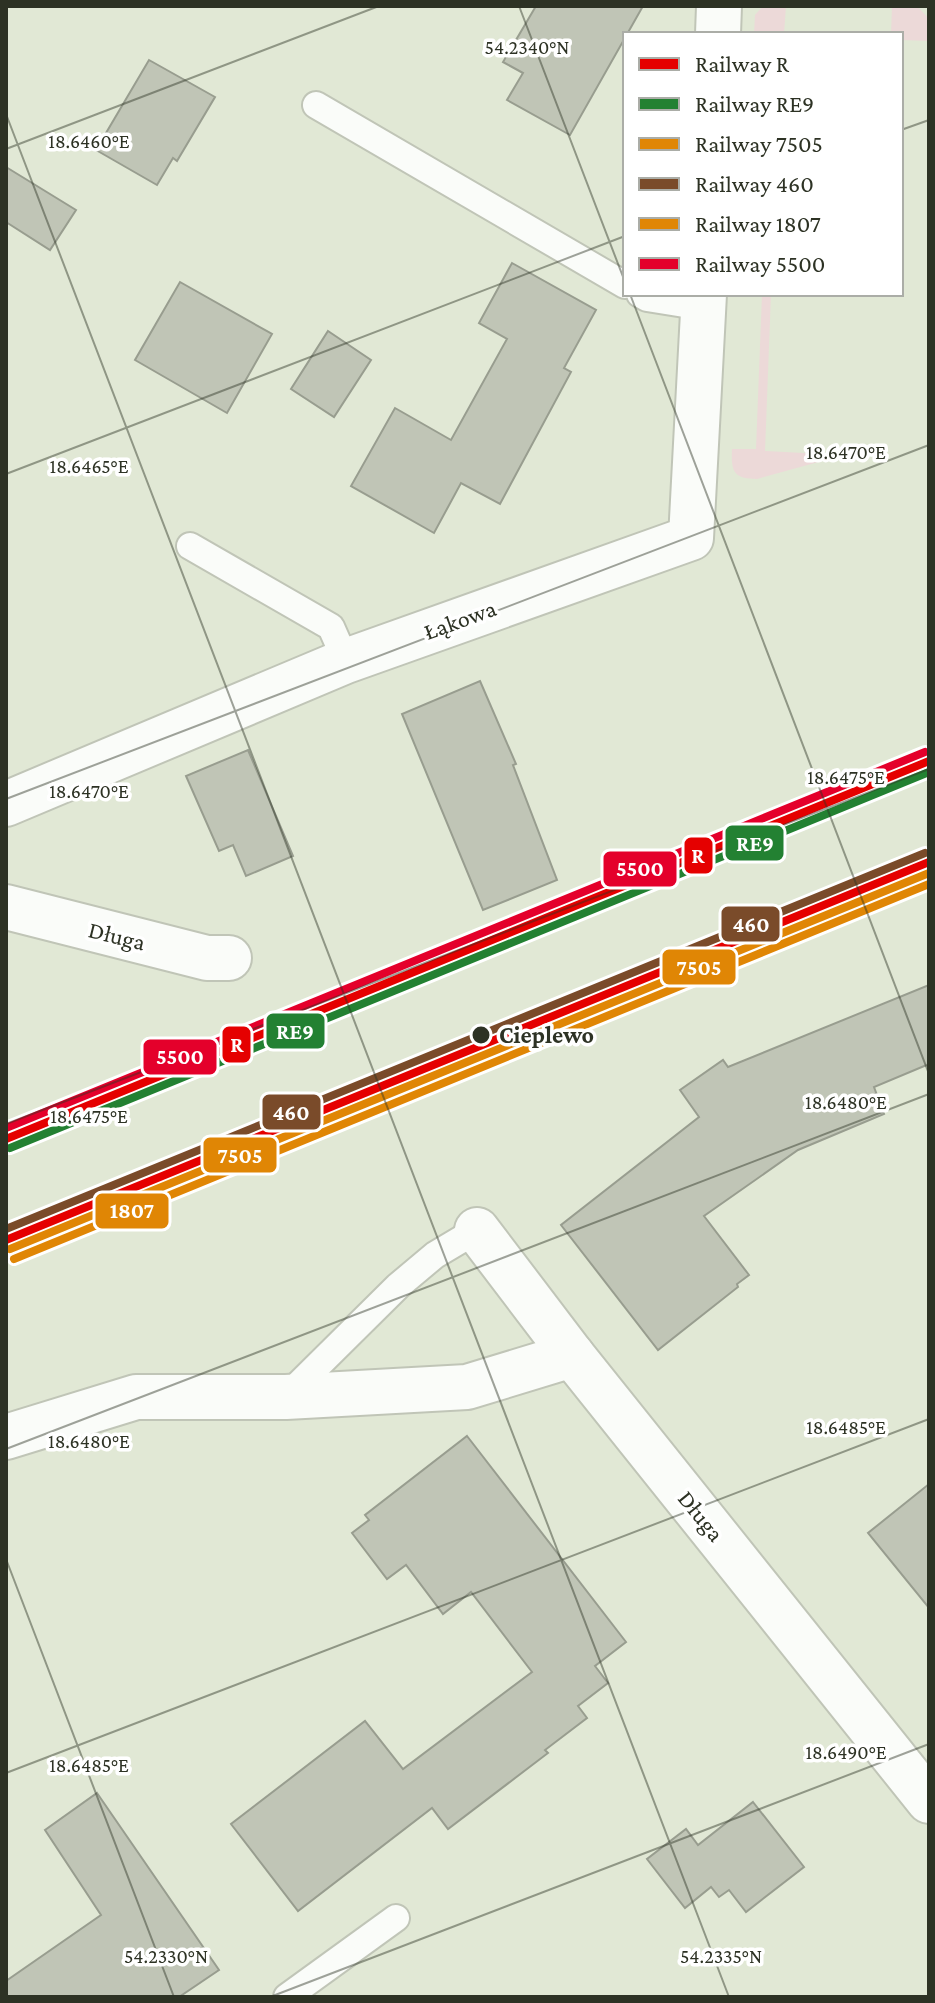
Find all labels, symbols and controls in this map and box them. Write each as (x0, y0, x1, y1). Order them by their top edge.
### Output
legend (623, 32, 903, 296)
text: 54.2340°N (485, 36, 569, 58)
text: Railway R (695, 50, 790, 77)
text: Railway RE9 (695, 90, 814, 117)
text: 18.6460°E (48, 130, 130, 152)
text: Railway 7505 (695, 130, 823, 157)
text: Railway 460 (695, 170, 814, 197)
text: Railway 1807 (695, 210, 821, 237)
text: Railway 5500 (695, 250, 825, 277)
text: 18.6470°E (806, 441, 886, 463)
text: 18.6465°E (50, 455, 129, 477)
street label: Łąkowa (420, 594, 500, 645)
text: 18.6475°E (807, 766, 885, 788)
text: 18.6470°E (49, 780, 129, 802)
line badge: RE9 (724, 824, 785, 862)
text: RE9 (736, 831, 774, 856)
line badge: R (683, 836, 714, 875)
text: R (691, 843, 705, 868)
line badge: 5500 (602, 850, 678, 888)
text: 5500 (616, 856, 664, 881)
line badge: 460 (720, 905, 781, 943)
text: 460 (732, 912, 770, 937)
street label: Długa (86, 915, 148, 956)
line badge: 7505 (661, 948, 737, 986)
text: 7505 (676, 955, 722, 980)
line badge: RE9 (265, 1012, 326, 1050)
text: RE9 (276, 1019, 314, 1044)
place label: Cieplewo (499, 1021, 594, 1048)
marker: Cieplewo (470, 1024, 492, 1046)
line badge: R (221, 1025, 252, 1064)
text: R (230, 1032, 244, 1057)
line badge: 5500 (142, 1038, 218, 1076)
text: 5500 (156, 1044, 204, 1069)
text: 18.6480°E (805, 1091, 887, 1113)
line badge: 460 (261, 1093, 322, 1131)
text: 460 (272, 1100, 310, 1125)
text: 18.6475°E (50, 1105, 128, 1127)
line badge: 7505 (202, 1136, 278, 1174)
text: 7505 (217, 1143, 263, 1168)
line badge: 1807 (94, 1192, 170, 1230)
text: 1807 (110, 1198, 154, 1223)
text: 18.6485°E (806, 1416, 886, 1438)
text: 18.6480°E (48, 1430, 130, 1452)
street label: Długa (673, 1485, 730, 1547)
text: 18.6490°E (805, 1741, 887, 1763)
text: 18.6485°E (49, 1754, 129, 1776)
text: 54.2330°N (124, 1945, 208, 1967)
text: 54.2335°N (680, 1945, 762, 1967)

